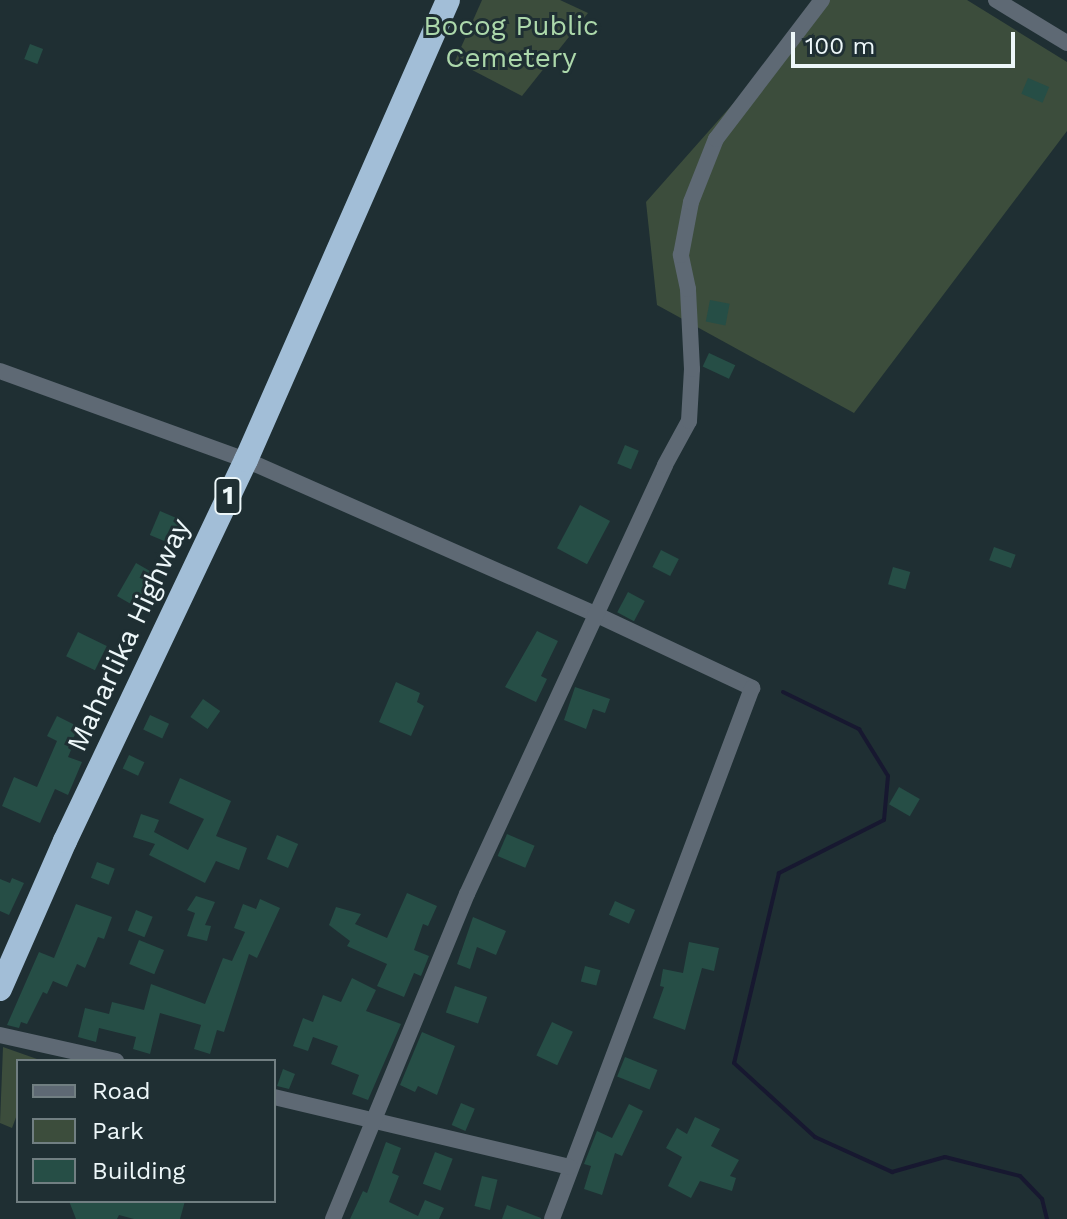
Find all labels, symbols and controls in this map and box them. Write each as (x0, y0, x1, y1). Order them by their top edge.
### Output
park label: Bocog Public Cemetery (423, 9, 599, 75)
scale bar (795, 16, 1019, 66)
text: 100 m (805, 32, 875, 60)
road number: 1 (214, 474, 242, 518)
street label: Maharlika Highway (60, 513, 198, 757)
legend (16, 1059, 276, 1203)
text: Road (92, 1077, 151, 1105)
text: Park (92, 1117, 144, 1145)
text: Building (92, 1157, 185, 1185)

